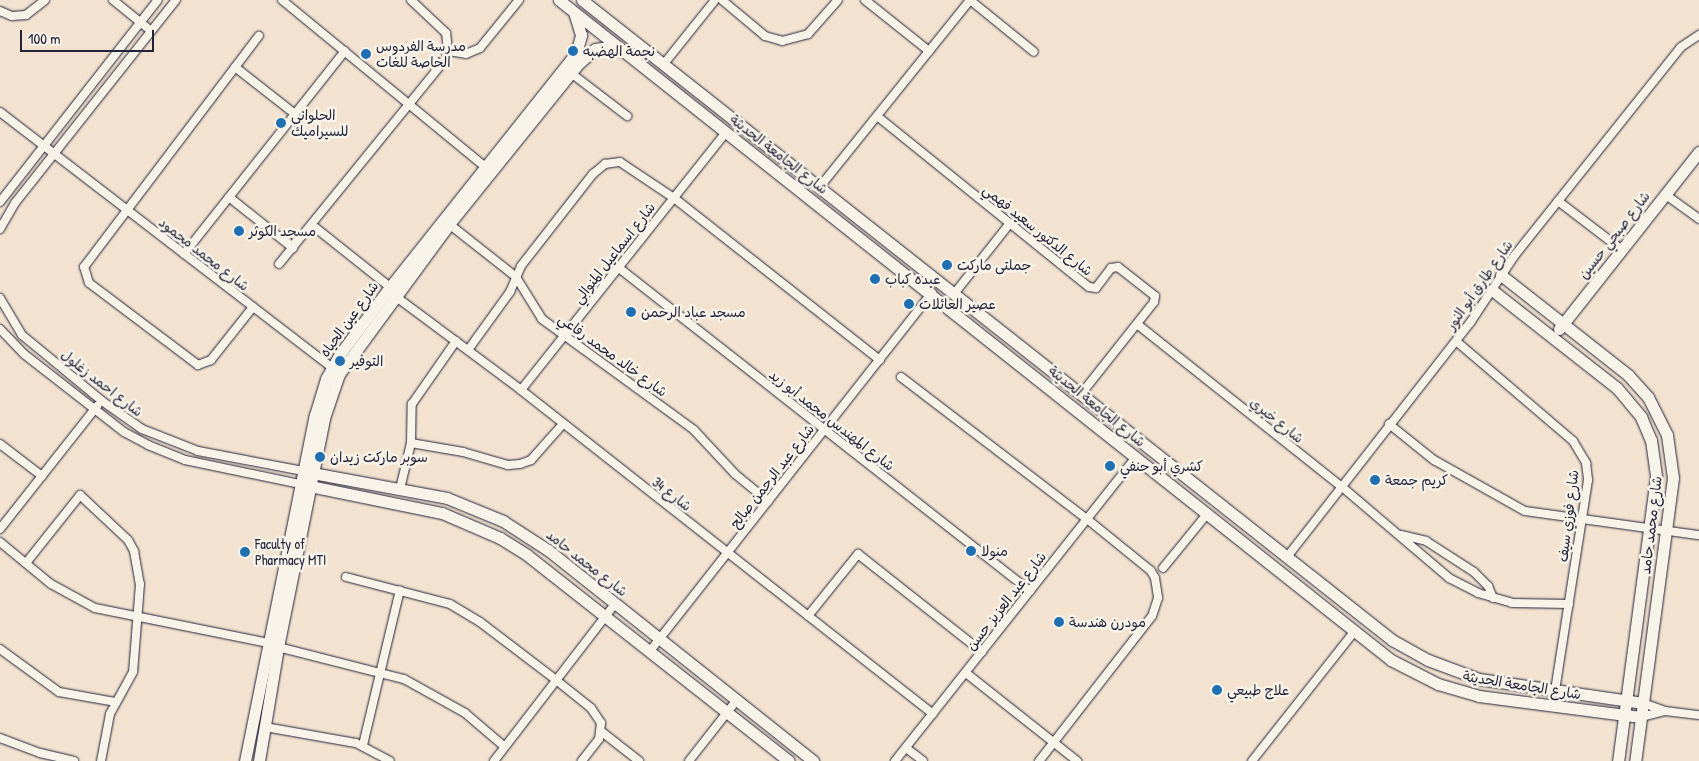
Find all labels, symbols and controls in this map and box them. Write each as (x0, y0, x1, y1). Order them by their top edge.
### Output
scale bar (22, 20, 156, 52)
text: 100 m (28, 28, 61, 49)
place label: مدرسة الفردوس الخاصة للغات (376, 38, 466, 70)
place label: نجمة الهضبه (583, 43, 655, 59)
marker: نجمة الهضبه (567, 45, 579, 57)
marker: مدرسة الفردوس الخاصة للغات (360, 48, 372, 60)
place label: الحلواني للسيراميك (291, 107, 348, 140)
street label: شارع الجامعة الحديثة (727, 111, 831, 197)
marker: الحلواني للسيراميك (275, 117, 287, 129)
street label: شارع الدكتور سعيد فهمي (980, 181, 1096, 279)
street label: شارع صبحي حسين (1575, 188, 1653, 282)
street label: شارع اسماعيل المنوالي (569, 199, 659, 307)
street label: شارع محمد محمود (156, 214, 252, 294)
place label: مسجد الكوثر (249, 223, 316, 239)
marker: مسجد الكوثر (233, 225, 245, 237)
street label: شارع طارق أبو النور (1442, 237, 1516, 333)
place label: جملتى ماركت (957, 257, 1031, 273)
marker: جملتى ماركت (941, 259, 953, 271)
place label: عبده كباب (885, 271, 940, 287)
marker: عبده كباب (869, 273, 881, 285)
street label: شارع عين الحياه (316, 278, 382, 360)
place label: عصير العائلات (919, 296, 996, 312)
marker: عصير العائلات (903, 298, 915, 310)
place label: مسجد عباد الرحمن (641, 304, 746, 320)
marker: مسجد عباد الرحمن (625, 306, 637, 318)
street label: شارع خالد محمد رفاعي (555, 310, 671, 400)
street label: شارع احمد زغلول (58, 346, 146, 420)
place label: التوفير (350, 353, 383, 369)
marker: التوفير (334, 355, 346, 367)
street label: شارع الجامعة الحديثة (1045, 362, 1149, 450)
street label: شارع المهندس محمد أبو زيد (766, 366, 898, 474)
street label: شارع خيري (1247, 393, 1307, 447)
street label: شارع عبد الرحمن صالح (726, 421, 818, 531)
place label: سوبر ماركت زيدان (330, 449, 428, 465)
marker: سوبر ماركت زيدان (314, 451, 326, 463)
place label: كشري أبو حنفي (1120, 458, 1203, 474)
marker: كشري أبو حنفي (1104, 460, 1116, 472)
street label: شارع فوزي سيف (1554, 469, 1582, 563)
place label: كريم جمعة (1385, 472, 1448, 488)
street label: شارع 34 (649, 474, 695, 514)
marker: كريم جمعة (1369, 474, 1381, 486)
street label: شارع محمد حامد (1637, 475, 1665, 575)
street label: شارع محمد حامد (543, 526, 631, 600)
place label: Faculty of Pharmacy MTI (255, 536, 326, 568)
place label: منولا (981, 543, 1008, 559)
marker: منولا (965, 545, 977, 557)
marker: Faculty of Pharmacy MTI (239, 546, 251, 558)
street label: شارع عبد العزيز حسن (962, 548, 1050, 654)
place label: مودرن هندسة (1069, 614, 1146, 630)
marker: مودرن هندسة (1053, 616, 1065, 628)
street label: شارع الجامعة الحديثة (1462, 667, 1582, 703)
place label: علاج طبيعي (1227, 682, 1289, 698)
marker: علاج طبيعي (1211, 684, 1223, 696)

